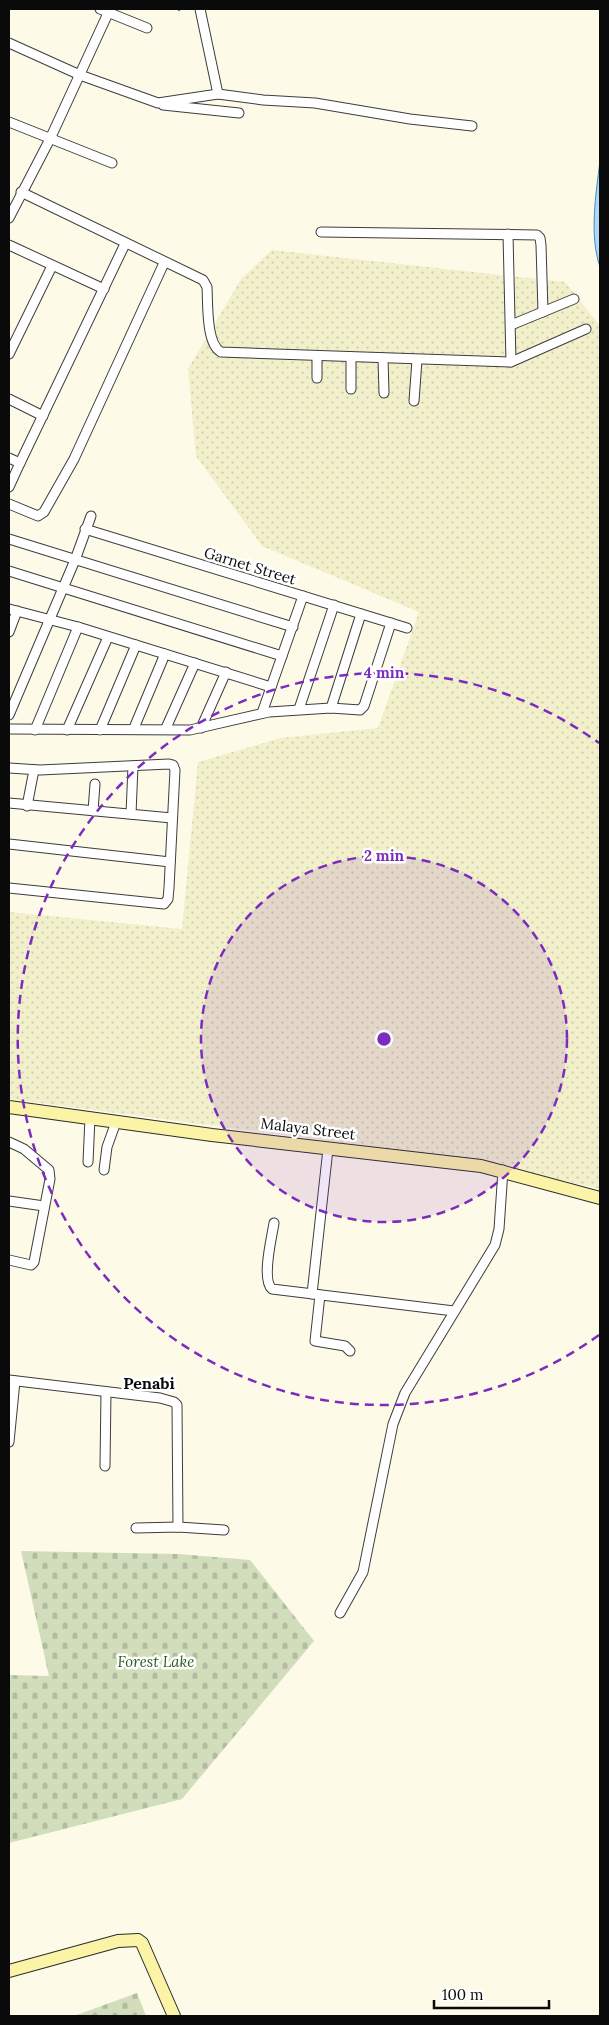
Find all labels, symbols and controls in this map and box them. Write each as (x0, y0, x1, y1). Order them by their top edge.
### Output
street label: Garnet Street (202, 543, 299, 589)
text: 4 min (364, 663, 405, 682)
text: 2 min (364, 846, 405, 865)
centre of rings (375, 1030, 393, 1048)
street label: Malaya Street (260, 1113, 357, 1144)
district label: Penabi (123, 1373, 175, 1393)
park label: Forest Lake (118, 1652, 194, 1671)
scale bar (434, 1978, 549, 2010)
text: 100 m (442, 1985, 483, 2004)

